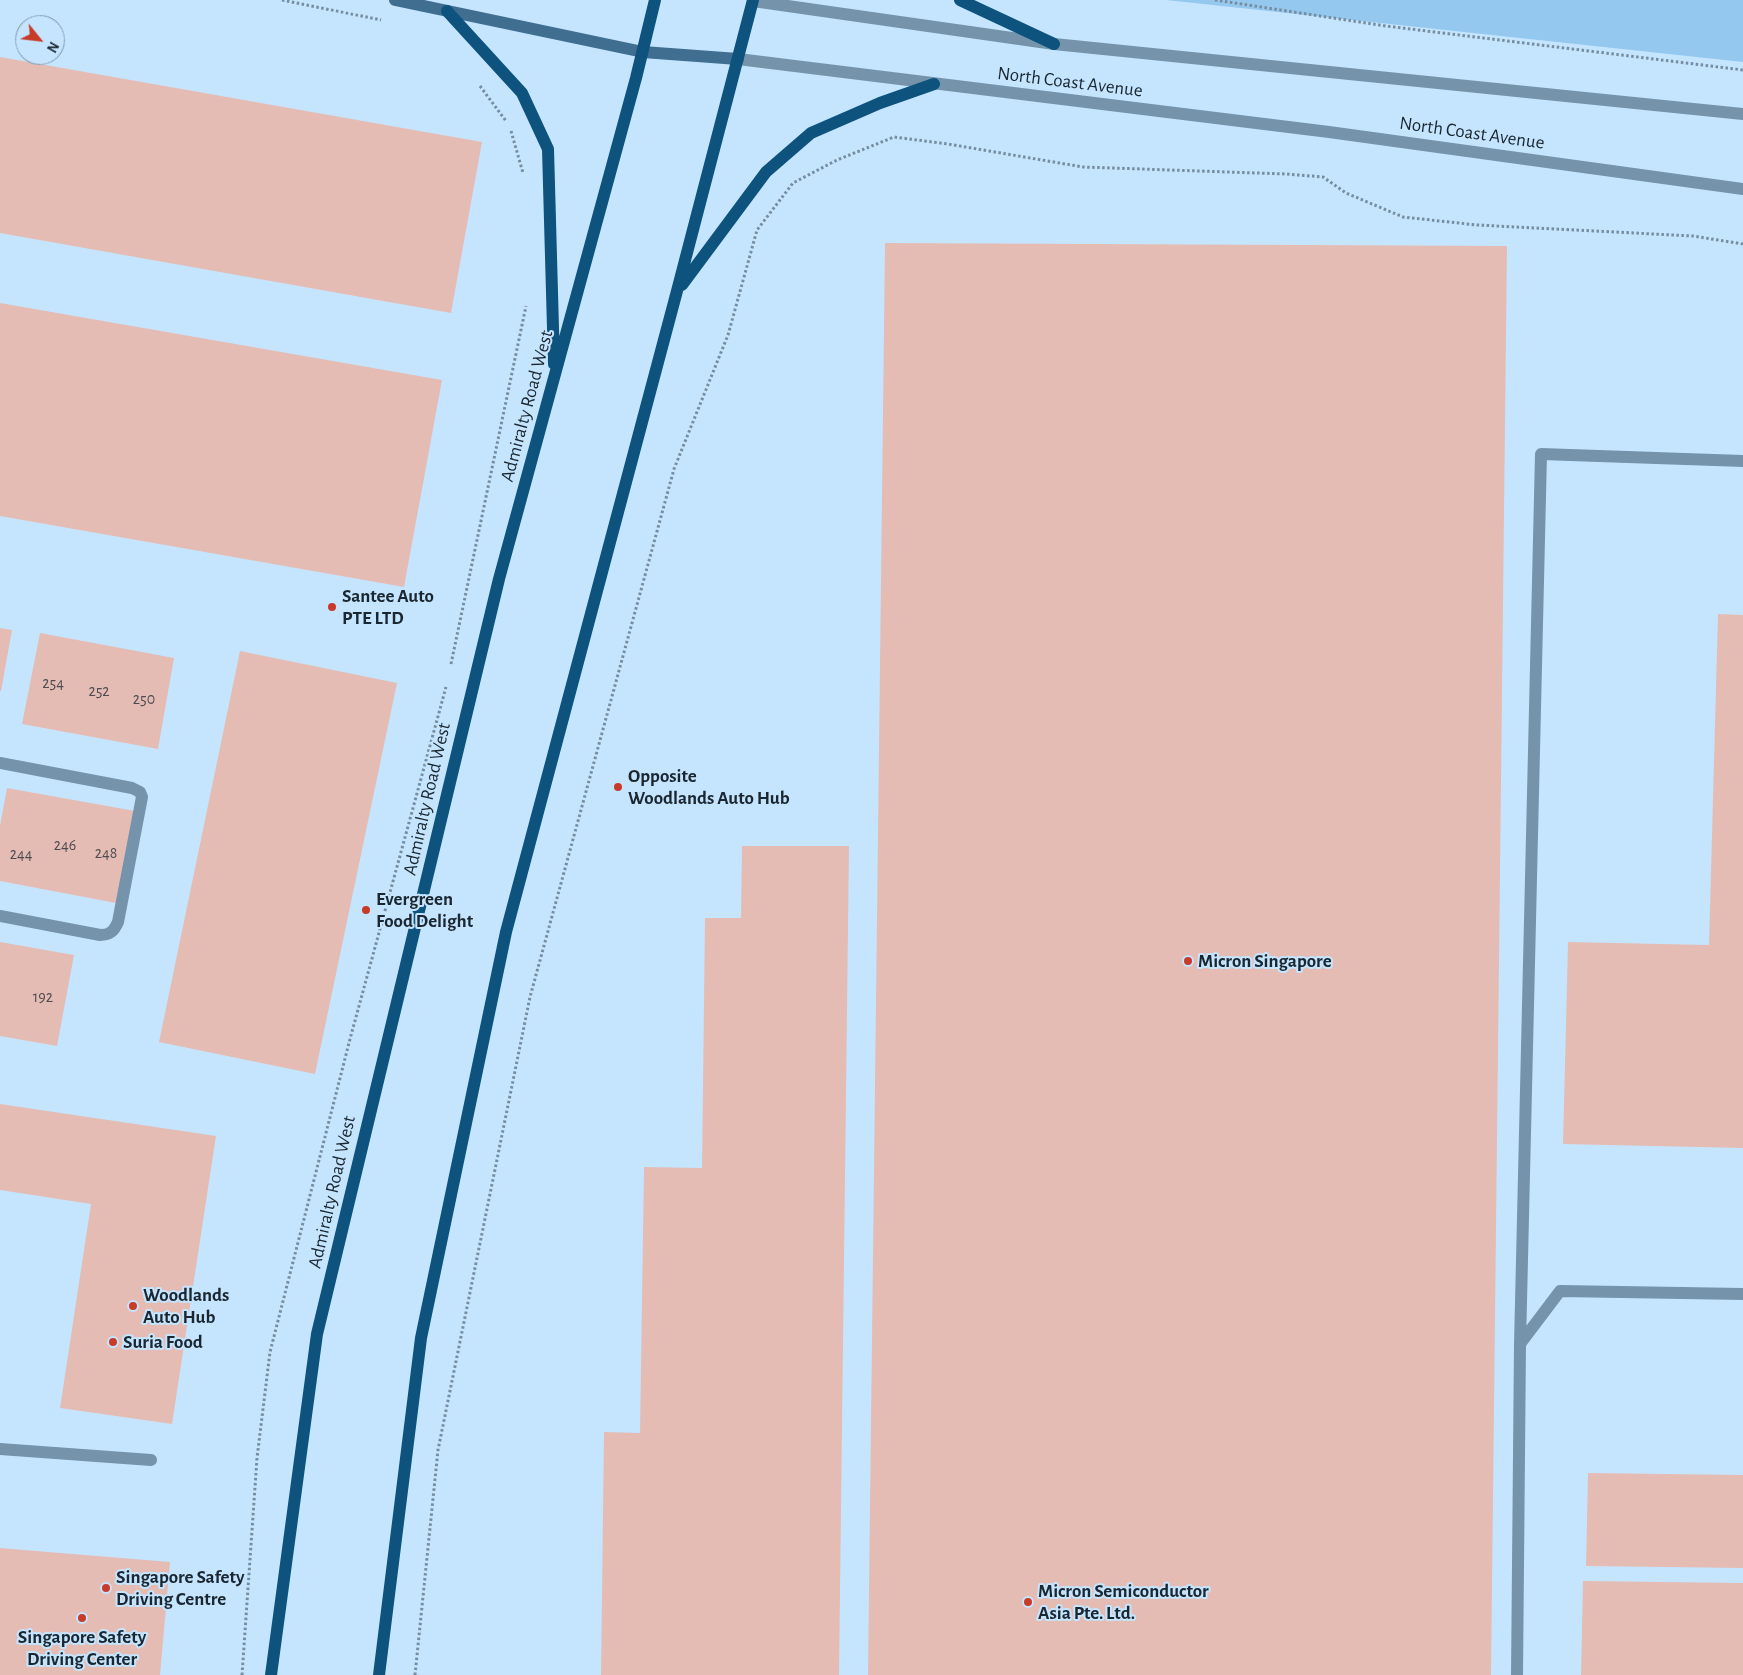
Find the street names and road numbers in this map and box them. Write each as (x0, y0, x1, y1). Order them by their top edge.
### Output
street label: North Coast Avenue (996, 62, 1144, 102)
street label: North Coast Avenue (1398, 112, 1546, 154)
street label: Admiralty Road West (496, 328, 558, 484)
street label: Admiralty Road West (398, 720, 456, 878)
street label: Admiralty Road West (303, 1113, 361, 1271)

